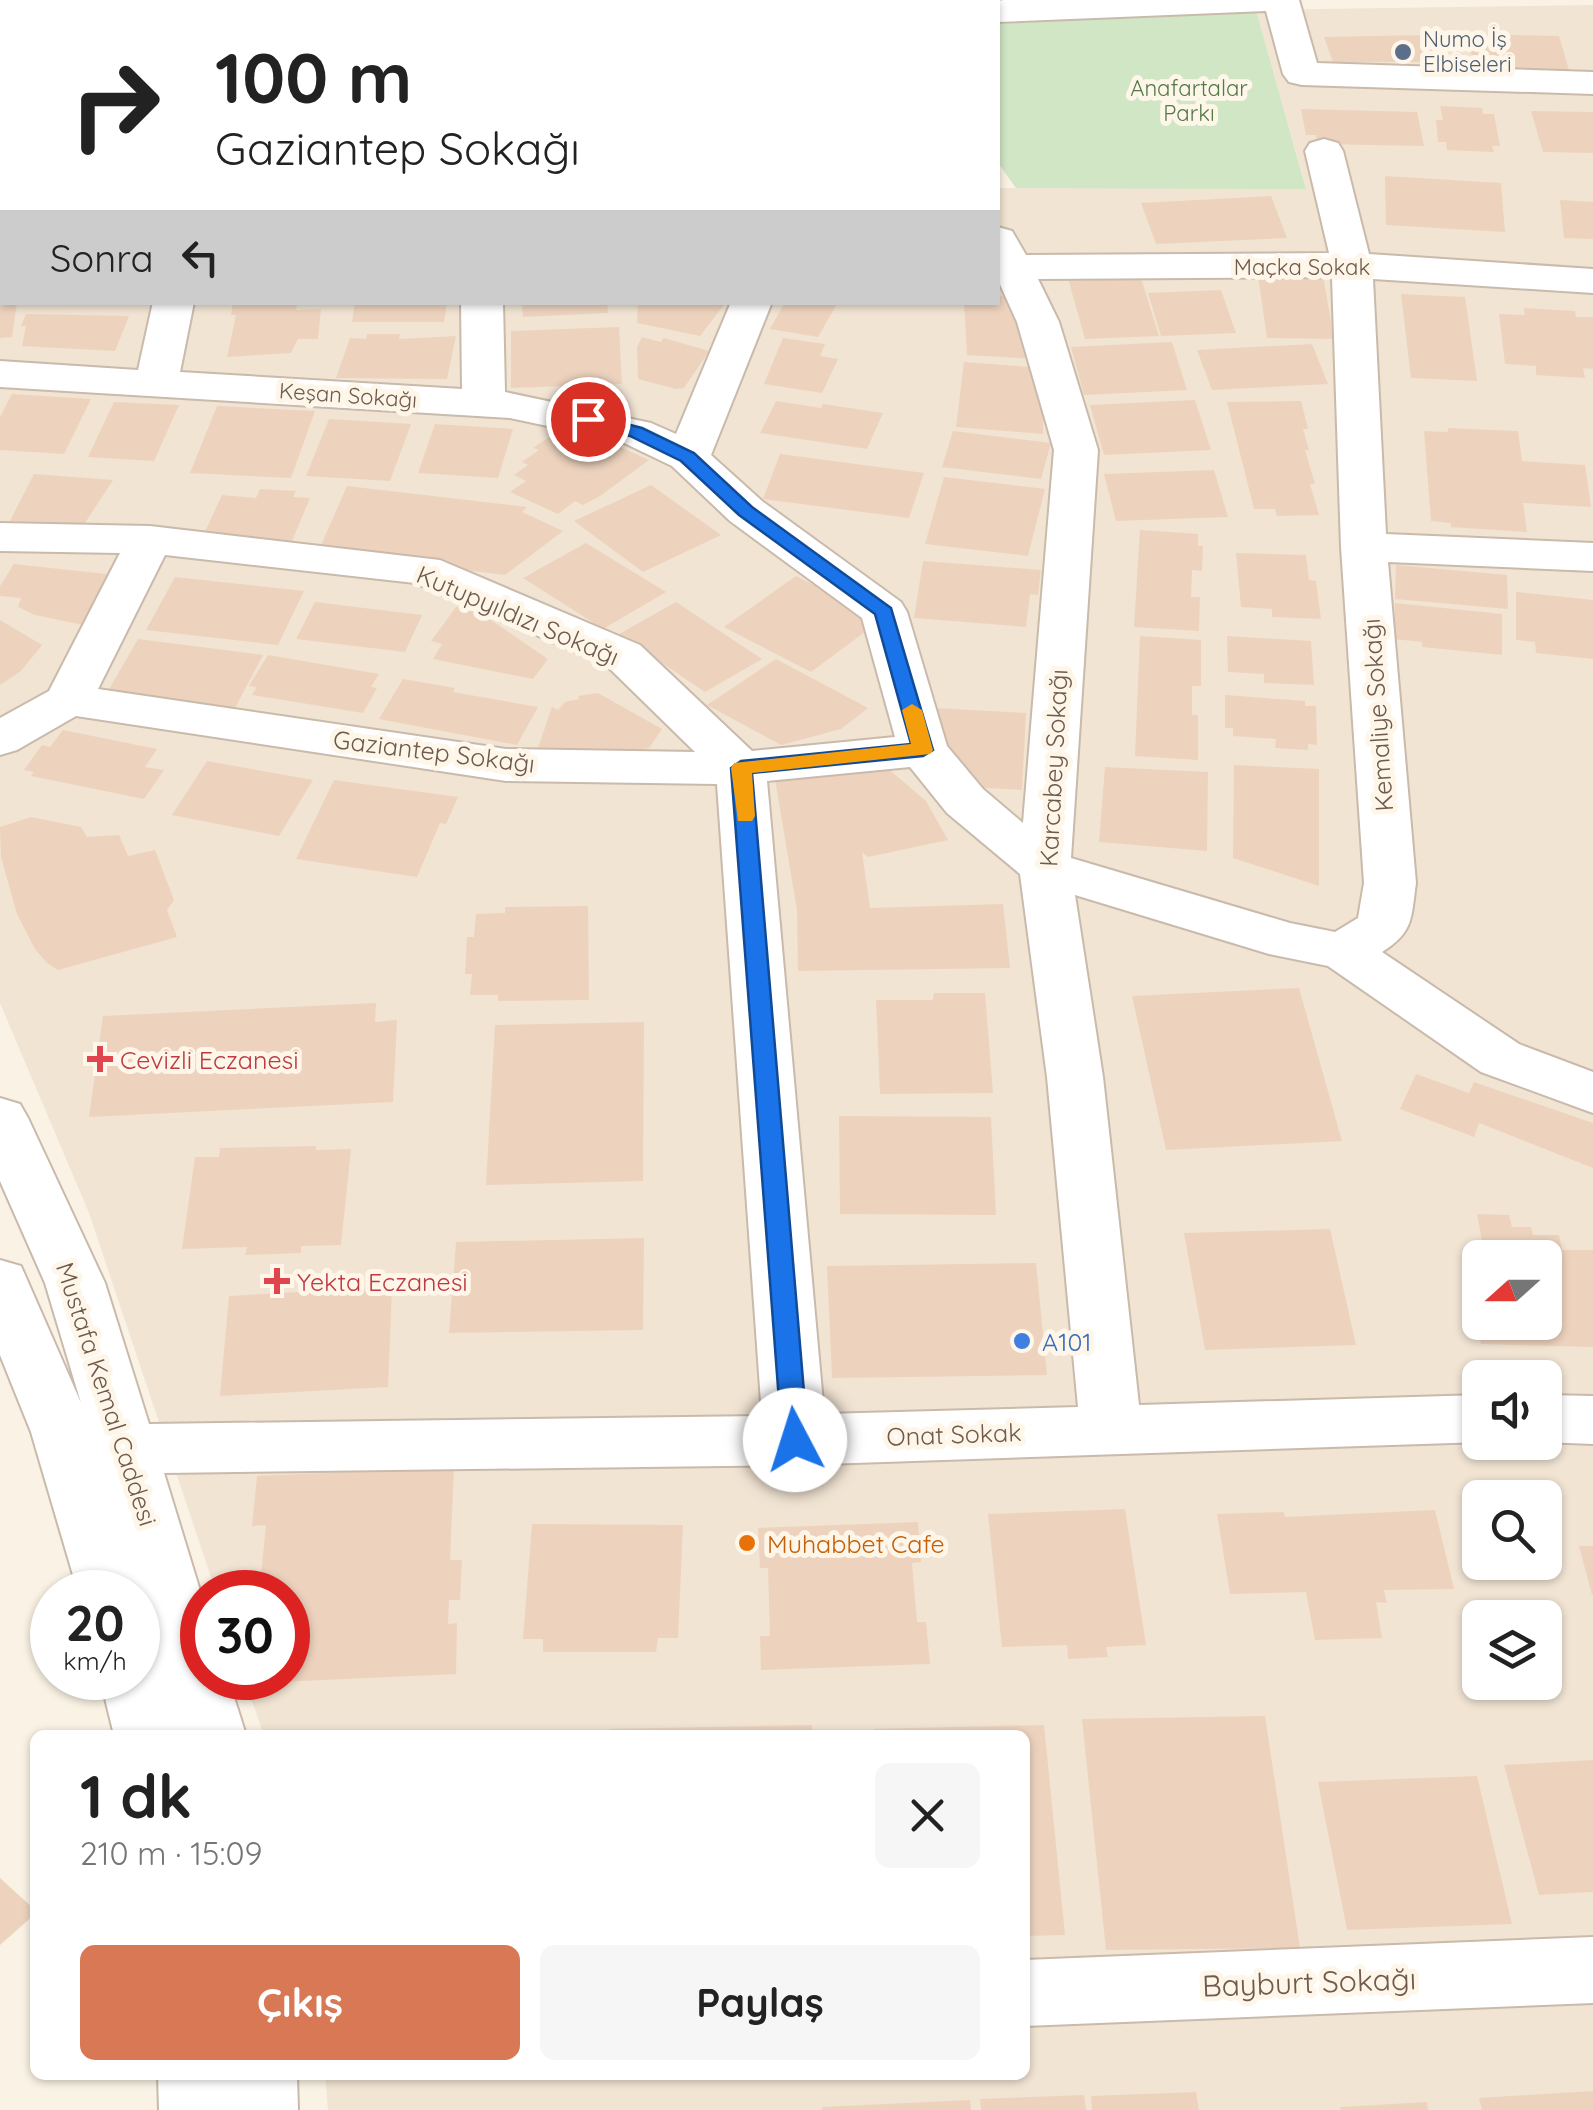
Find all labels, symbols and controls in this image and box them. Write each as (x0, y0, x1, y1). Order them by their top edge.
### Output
place label: Numo İş Elbiseleri (1423, 25, 1512, 78)
text: 100 m (215, 33, 412, 121)
icon: right (50, 40, 180, 170)
marker: Numo İş Elbiseleri (1392, 41, 1414, 63)
park label: Anafartalar Parkı (1130, 74, 1248, 127)
text: Gaziantep Sokağı (215, 120, 580, 176)
icon: left (173, 230, 228, 285)
text: Sonra (50, 234, 153, 282)
street label: Maçka Sokak (1234, 253, 1370, 281)
street label: Keşan Sokağı (278, 376, 418, 414)
pin (546, 377, 631, 462)
icon: arrive (561, 392, 616, 447)
street label: Kutupyıldızı Sokağı (412, 558, 624, 672)
street label: Kemaliye Sokağı (1355, 618, 1399, 812)
street label: Karcabey Sokağı (1032, 668, 1074, 868)
street label: Gaziantep Sokağı (331, 723, 537, 779)
place label: Cevizli Eczanesi (120, 1044, 299, 1075)
marker: Cevizli Eczanesi (89, 1048, 111, 1070)
north arrow (1462, 1240, 1562, 1340)
map controls (1462, 1240, 1562, 1700)
street label: Mustafa Kemal Caddesi (50, 1258, 164, 1530)
place label: Yekta Eczanesi (297, 1266, 468, 1297)
marker: Yekta Eczanesi (266, 1270, 288, 1292)
place label: A101 (1042, 1326, 1092, 1357)
marker: A101 (1011, 1330, 1033, 1352)
button: sound (1462, 1360, 1562, 1460)
position arrow (743, 1388, 847, 1492)
street label: Onat Sokak (886, 1416, 1022, 1452)
button: search (1462, 1480, 1562, 1580)
place label: Muhabbet Cafe (767, 1528, 945, 1559)
marker: Muhabbet Cafe (736, 1532, 758, 1554)
speed limit sign: 30 (180, 1570, 310, 1700)
text: 20 (65, 1591, 125, 1654)
button: layers (1462, 1600, 1562, 1700)
text: km/h (63, 1645, 127, 1676)
text: 1 dk (80, 1758, 192, 1833)
button: close (875, 1763, 980, 1868)
text: 210 m · 15:09 (80, 1833, 262, 1873)
button: Çıkış (80, 1945, 520, 2060)
button: Paylaş (540, 1945, 980, 2060)
street label: Bayburt Sokağı (1201, 1959, 1417, 2005)

